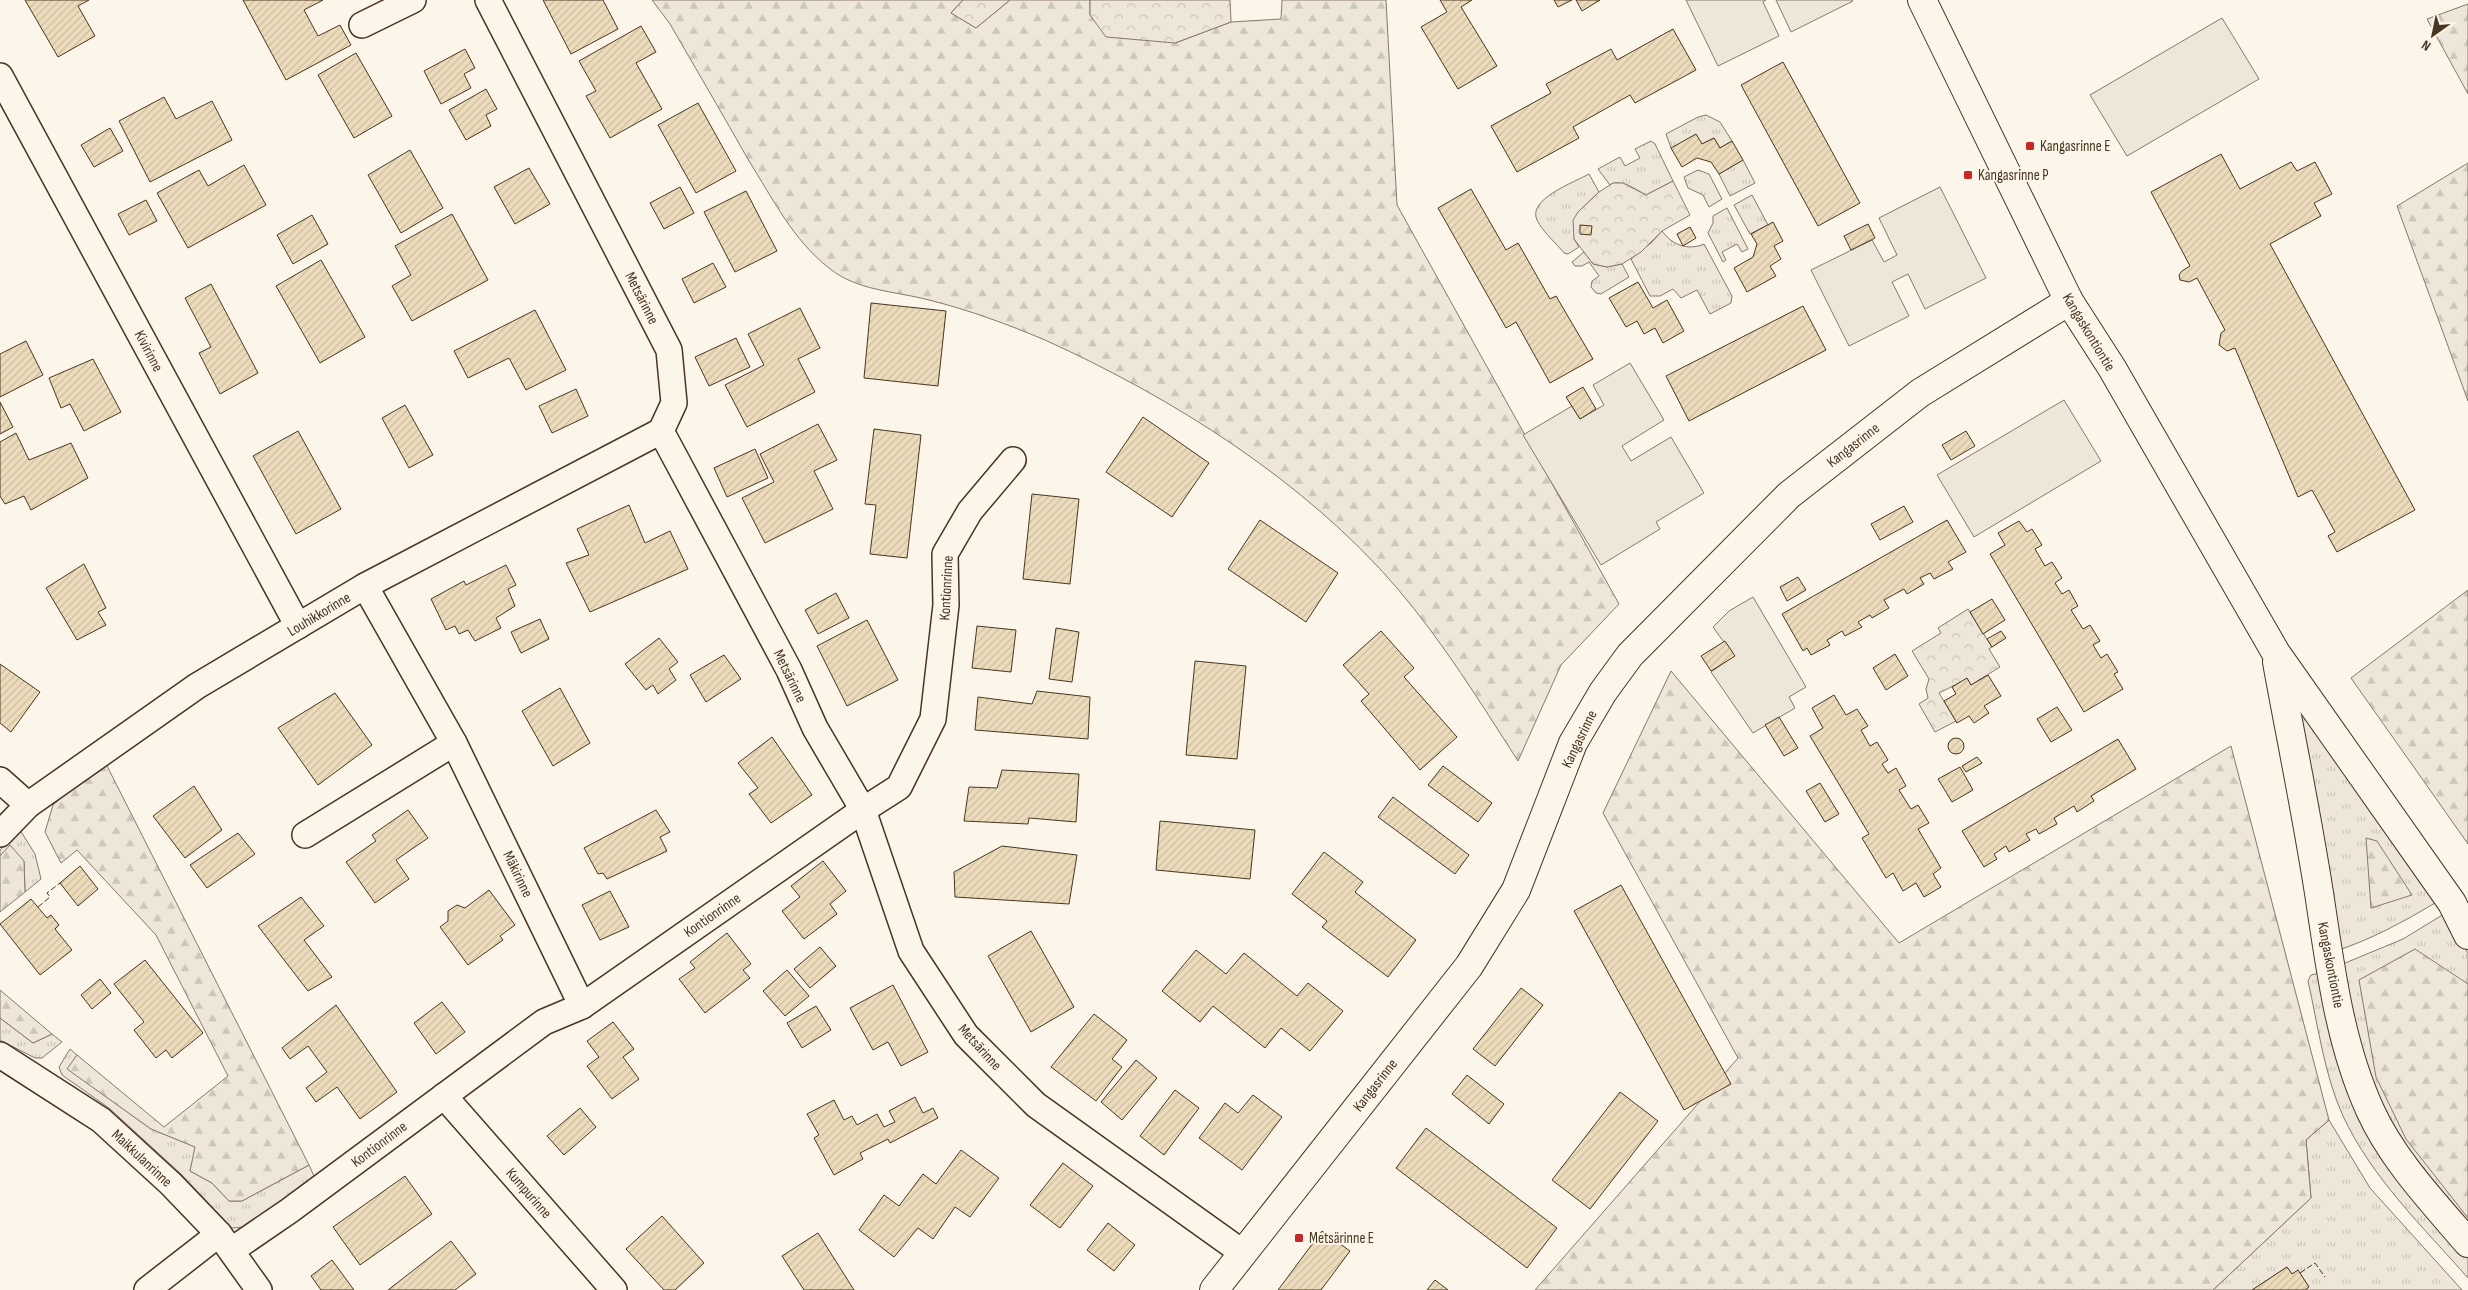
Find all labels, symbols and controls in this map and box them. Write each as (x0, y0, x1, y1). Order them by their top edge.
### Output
north arrow (2408, 10, 2458, 60)
text: N (2418, 36, 2434, 55)
place label: Kangasrinne E (2040, 137, 2110, 156)
marker: Kangasrinne E (2024, 140, 2036, 152)
place label: Kangasrinne P (1978, 166, 2049, 185)
marker: Kangasrinne P (1962, 169, 1974, 181)
street label: Metsärinne (620, 269, 663, 328)
street label: Kangaskontiontie (2058, 290, 2119, 375)
street label: Kivirinne (130, 327, 167, 375)
street label: Kangasrinne (1823, 419, 1884, 472)
street label: Kontionrinne (935, 555, 958, 621)
street label: Louhikkorinne (284, 588, 354, 641)
street label: Metsärinne (769, 647, 810, 706)
street label: Kangasrinne (1557, 707, 1602, 771)
street label: Mäkirinne (498, 848, 537, 900)
street label: Kontionrinne (680, 889, 744, 942)
street label: Kangaskontiontie (2313, 920, 2348, 1010)
street label: Metsärinne (954, 1020, 1006, 1075)
street label: Kangasrinne (1349, 1055, 1402, 1116)
street label: Kontionrinne (348, 1117, 411, 1172)
street label: Maikkulanrinne (107, 1125, 176, 1191)
street label: Kumpurinne (501, 1164, 556, 1223)
place label: Metsärinne E (1309, 1229, 1374, 1248)
marker: Metsärinne E (1293, 1232, 1305, 1244)

